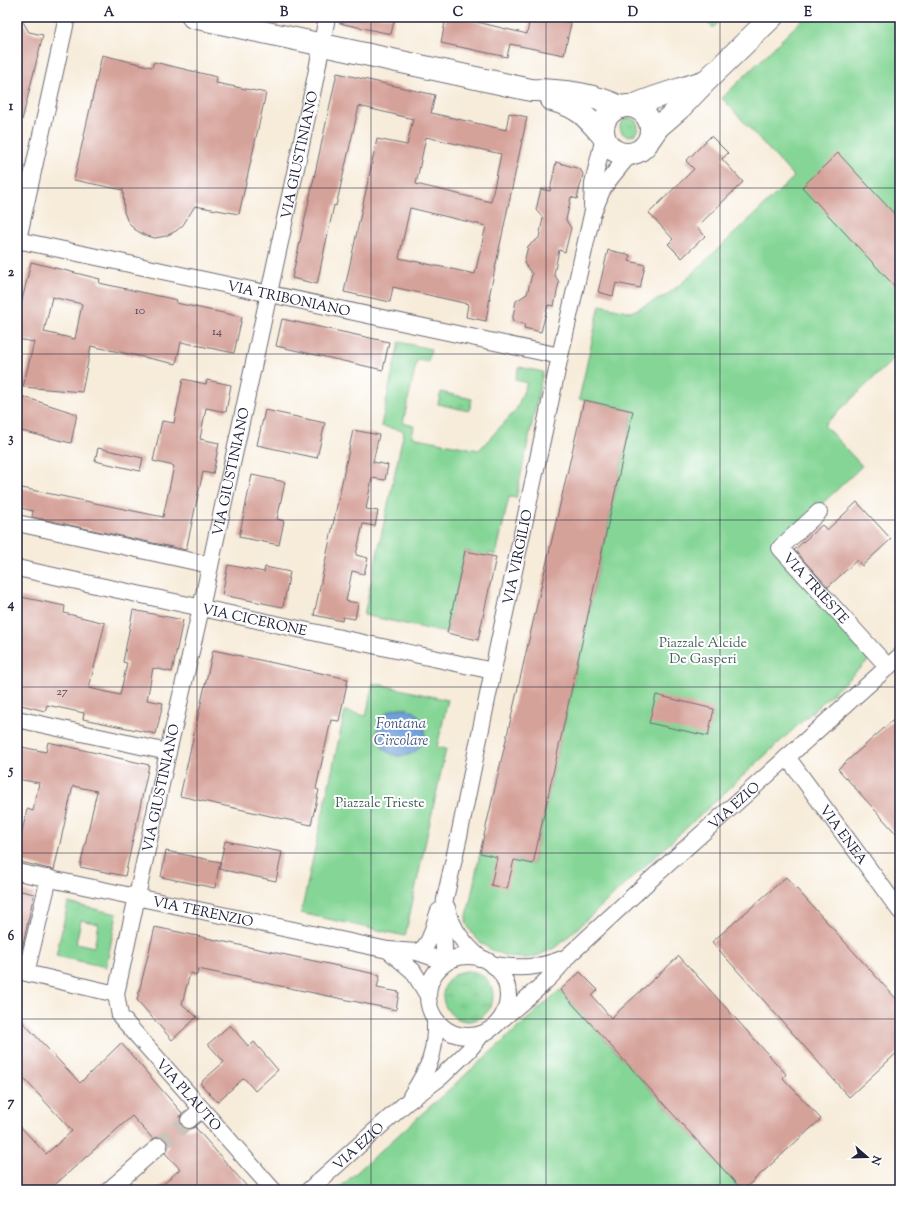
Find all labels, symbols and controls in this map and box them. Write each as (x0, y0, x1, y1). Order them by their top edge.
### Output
text: A (104, 4, 115, 22)
text: B (280, 4, 289, 22)
text: C (453, 4, 463, 22)
text: D (628, 4, 638, 22)
text: E (804, 4, 812, 22)
street label: VIA GIUSTINIANO (277, 89, 324, 221)
text: 1 (9, 98, 14, 116)
text: 2 (8, 264, 15, 282)
street label: VIA TRIBONIANO (225, 277, 352, 323)
house number: 10 (135, 302, 145, 320)
house number: 14 (212, 323, 222, 341)
street label: VIA GIUSTINIANO (209, 406, 256, 538)
text: 3 (8, 430, 14, 448)
street label: VIA VIRGILIO (499, 508, 539, 607)
street label: VIA TRIESTE (777, 549, 853, 630)
text: 4 (7, 596, 15, 614)
street label: VIA CICERONE (200, 600, 309, 643)
park label: Piazzale Alcide De Gasperi (659, 634, 747, 670)
house number: 27 (56, 683, 68, 701)
water label: Fontana Circolare (374, 714, 428, 752)
street label: VIA GIUSTINIANO (139, 722, 186, 854)
text: 5 (8, 762, 14, 780)
street label: VIA EZIO (705, 778, 765, 835)
park label: Piazzale Trieste (335, 794, 425, 814)
street label: VIA ENEA (813, 802, 871, 870)
street label: VIA TERENZIO (150, 893, 255, 933)
text: 6 (8, 928, 15, 946)
street label: VIA PLAUTO (150, 1055, 225, 1136)
text: 7 (8, 1094, 15, 1112)
street label: VIA EZIO (329, 1119, 390, 1176)
north arrow (847, 1137, 887, 1177)
text: N (866, 1152, 885, 1167)

